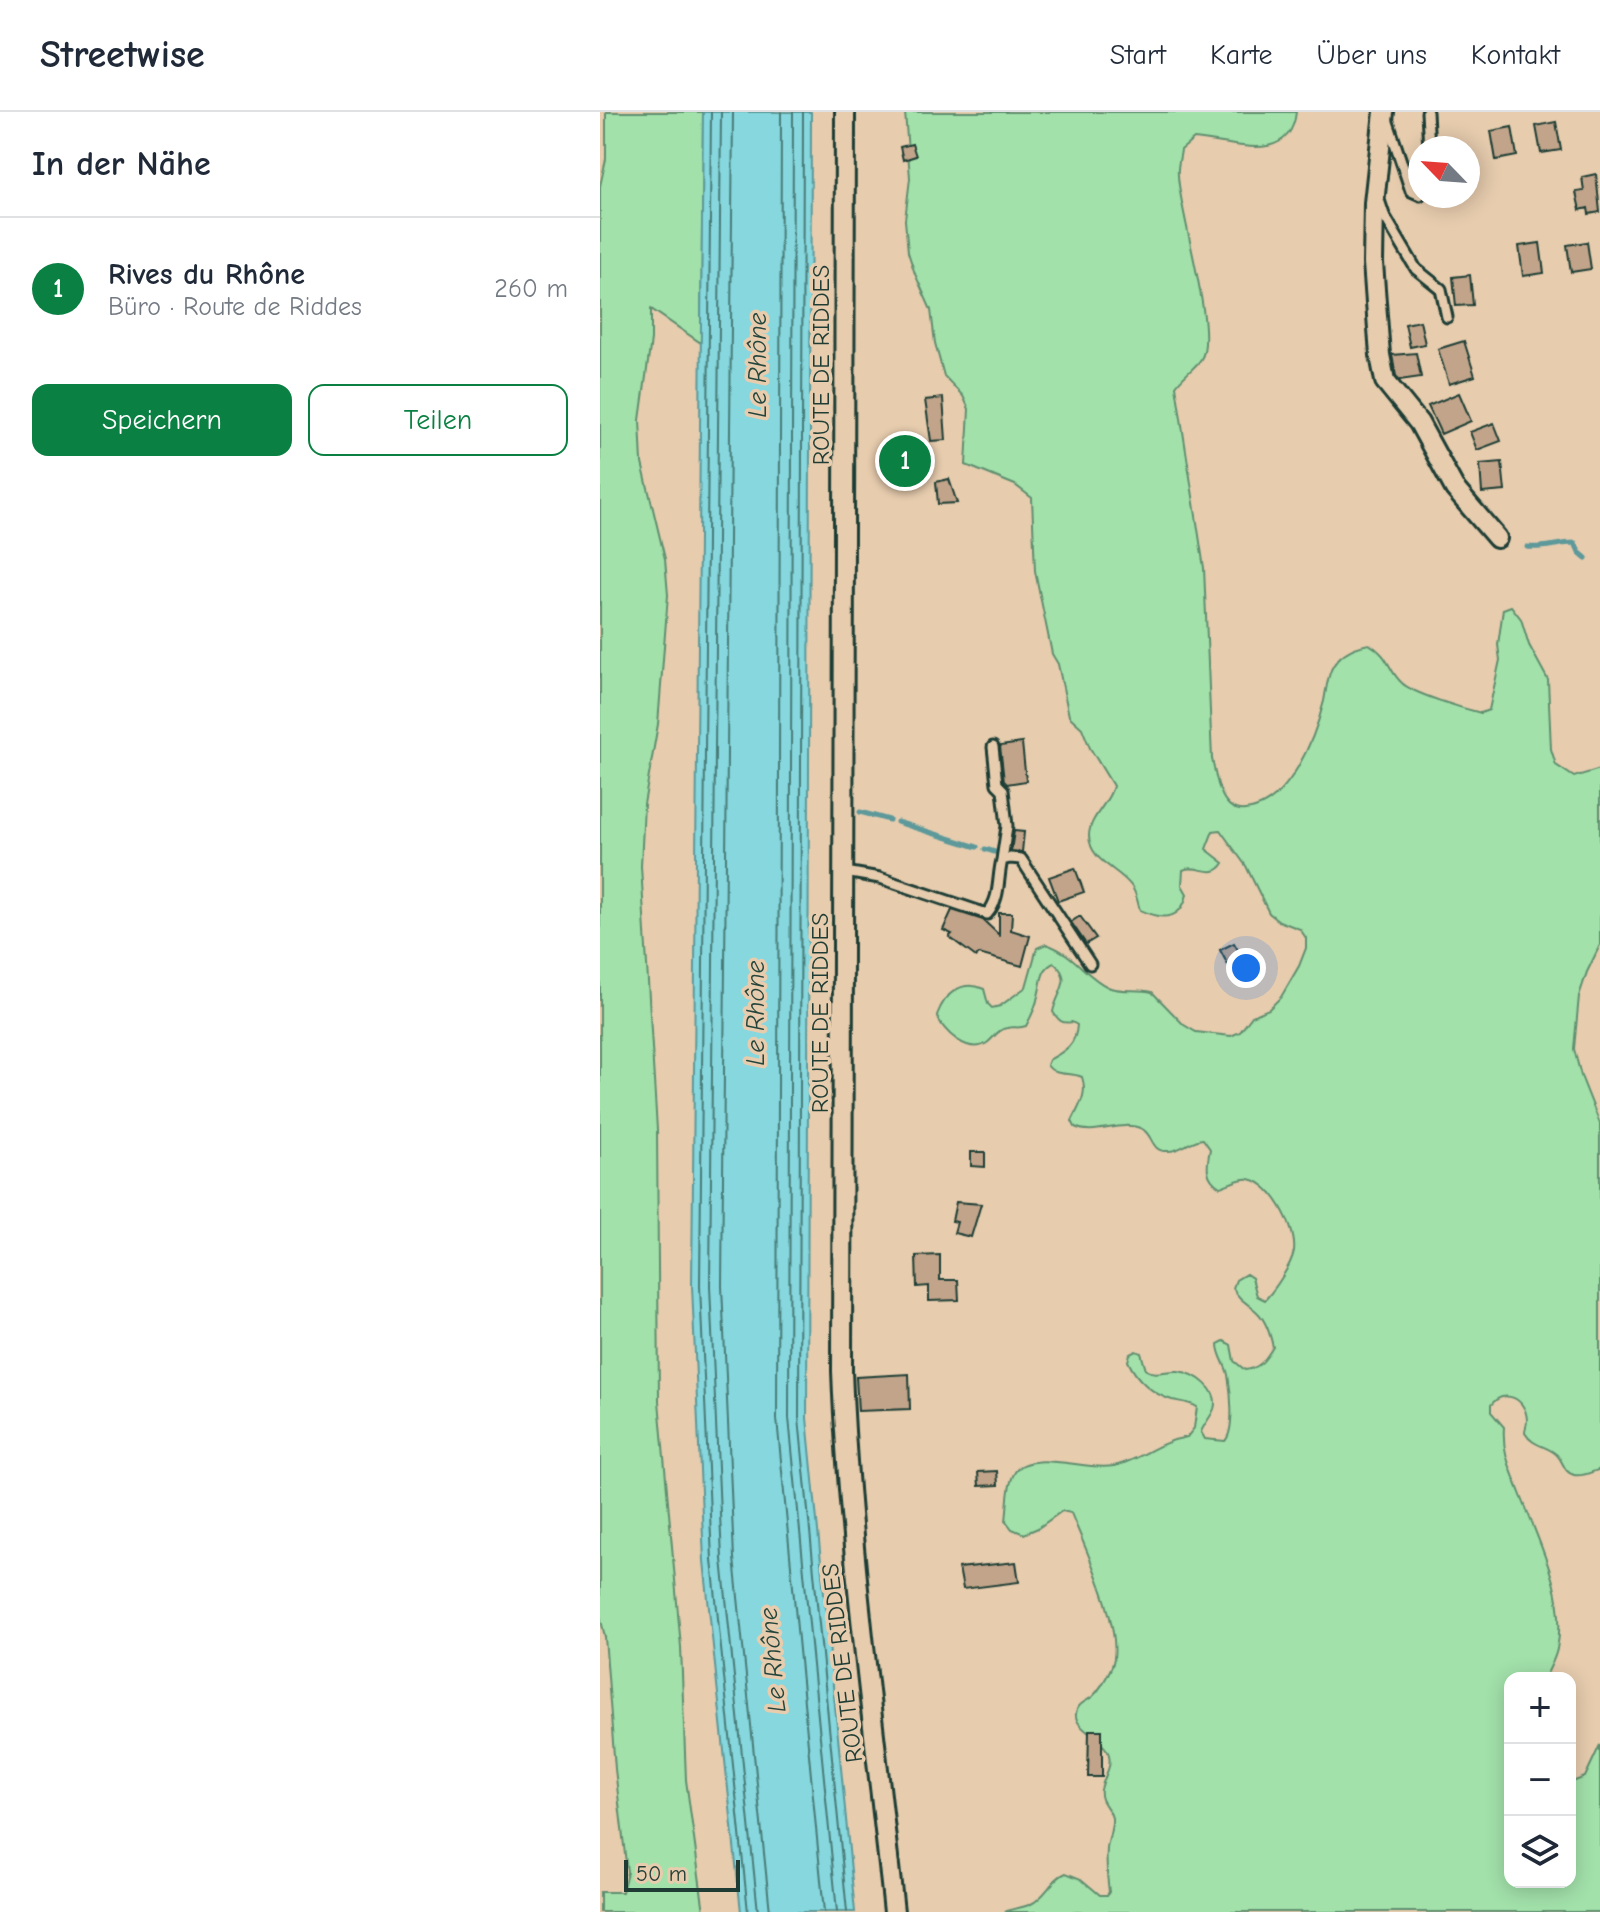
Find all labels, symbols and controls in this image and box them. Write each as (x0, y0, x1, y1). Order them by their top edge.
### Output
text: Streetwise (40, 33, 205, 77)
text: Start (1110, 39, 1166, 71)
text: Karte (1210, 39, 1273, 71)
text: Über uns (1317, 39, 1427, 71)
text: Kontakt (1471, 39, 1560, 71)
north arrow (1408, 136, 1480, 208)
text: In der Nähe (32, 144, 211, 184)
text: Rives du Rhône (108, 257, 305, 292)
street label: ROUTE DE RIDDES (807, 265, 835, 465)
text: 1 (53, 274, 63, 304)
text: 260 m (494, 274, 568, 304)
text: Büro · Route de Riddes (108, 292, 362, 322)
water label: Le Rhône (743, 312, 773, 418)
button: Speichern (32, 384, 292, 456)
button: Teilen (308, 384, 568, 456)
pin: 1 (879, 431, 931, 491)
street label: ROUTE DE RIDDES (806, 913, 834, 1113)
your location (1226, 948, 1266, 988)
water label: Le Rhône (741, 960, 771, 1066)
street label: ROUTE DE RIDDES (816, 1562, 868, 1764)
water label: Le Rhône (753, 1606, 793, 1714)
map controls (1504, 1672, 1576, 1888)
button: + (1504, 1672, 1576, 1744)
button: − (1504, 1744, 1576, 1816)
button: layers (1504, 1816, 1576, 1888)
scale bar (624, 1856, 740, 1892)
text: 50 m (636, 1861, 687, 1887)

